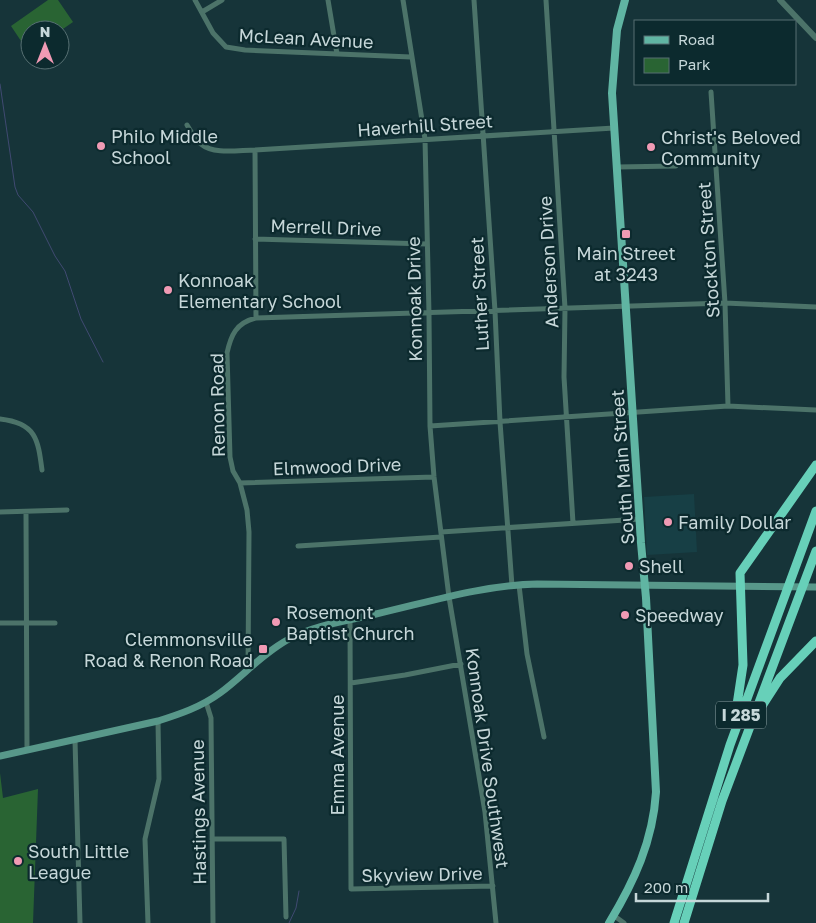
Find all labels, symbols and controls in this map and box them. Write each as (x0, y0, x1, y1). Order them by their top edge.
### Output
north arrow (20, 20, 70, 70)
legend (634, 20, 796, 85)
text: N (40, 23, 50, 40)
street label: McLean Avenue (238, 23, 374, 53)
text: Road (678, 30, 715, 48)
text: Park (678, 55, 711, 73)
street label: Haverhill Street (356, 109, 494, 141)
place label: Philo Middle School (111, 125, 218, 168)
place label: Christ's Beloved Community (661, 126, 801, 169)
marker: Philo Middle School (95, 140, 107, 152)
marker: Christ's Beloved Community (645, 141, 657, 153)
street label: Stockton Street (692, 181, 724, 319)
street label: Anderson Drive (534, 195, 562, 329)
street label: Merrell Drive (270, 214, 382, 240)
marker: Main Street at 3243 (620, 228, 632, 240)
street label: Konnoak Drive (402, 236, 426, 362)
street label: Luther Street (465, 236, 493, 352)
place label: Main Street at 3243 (576, 242, 676, 285)
place label: Konnoak Elementary School (178, 269, 342, 312)
marker: Konnoak Elementary School (162, 284, 174, 296)
street label: Renon Road (205, 353, 229, 457)
street label: South Main Street (606, 389, 638, 545)
street label: Elmwood Drive (272, 453, 402, 479)
place label: Family Dollar (678, 511, 791, 533)
marker: Family Dollar (662, 516, 674, 528)
place label: Shell (639, 555, 684, 577)
marker: Shell (623, 560, 635, 572)
place label: Rosemont Baptist Church (286, 601, 414, 644)
place label: Speedway (635, 604, 724, 626)
marker: Speedway (619, 609, 631, 621)
marker: Rosemont Baptist Church (270, 616, 282, 628)
place label: Clemmonsville Road & Renon Road (84, 628, 253, 671)
marker: Clemmonsville Road & Renon Road (257, 643, 269, 655)
street label: Konnoak Drive Southwest (462, 646, 514, 870)
street label: Emma Avenue (326, 694, 348, 816)
road number: I 285 (716, 702, 766, 728)
street label: Hastings Avenue (186, 739, 210, 885)
place label: South Little League (28, 840, 129, 883)
marker: South Little League (12, 855, 24, 867)
street label: Skyview Drive (361, 862, 483, 886)
scale bar (636, 870, 768, 902)
text: 200 m (644, 878, 688, 896)

